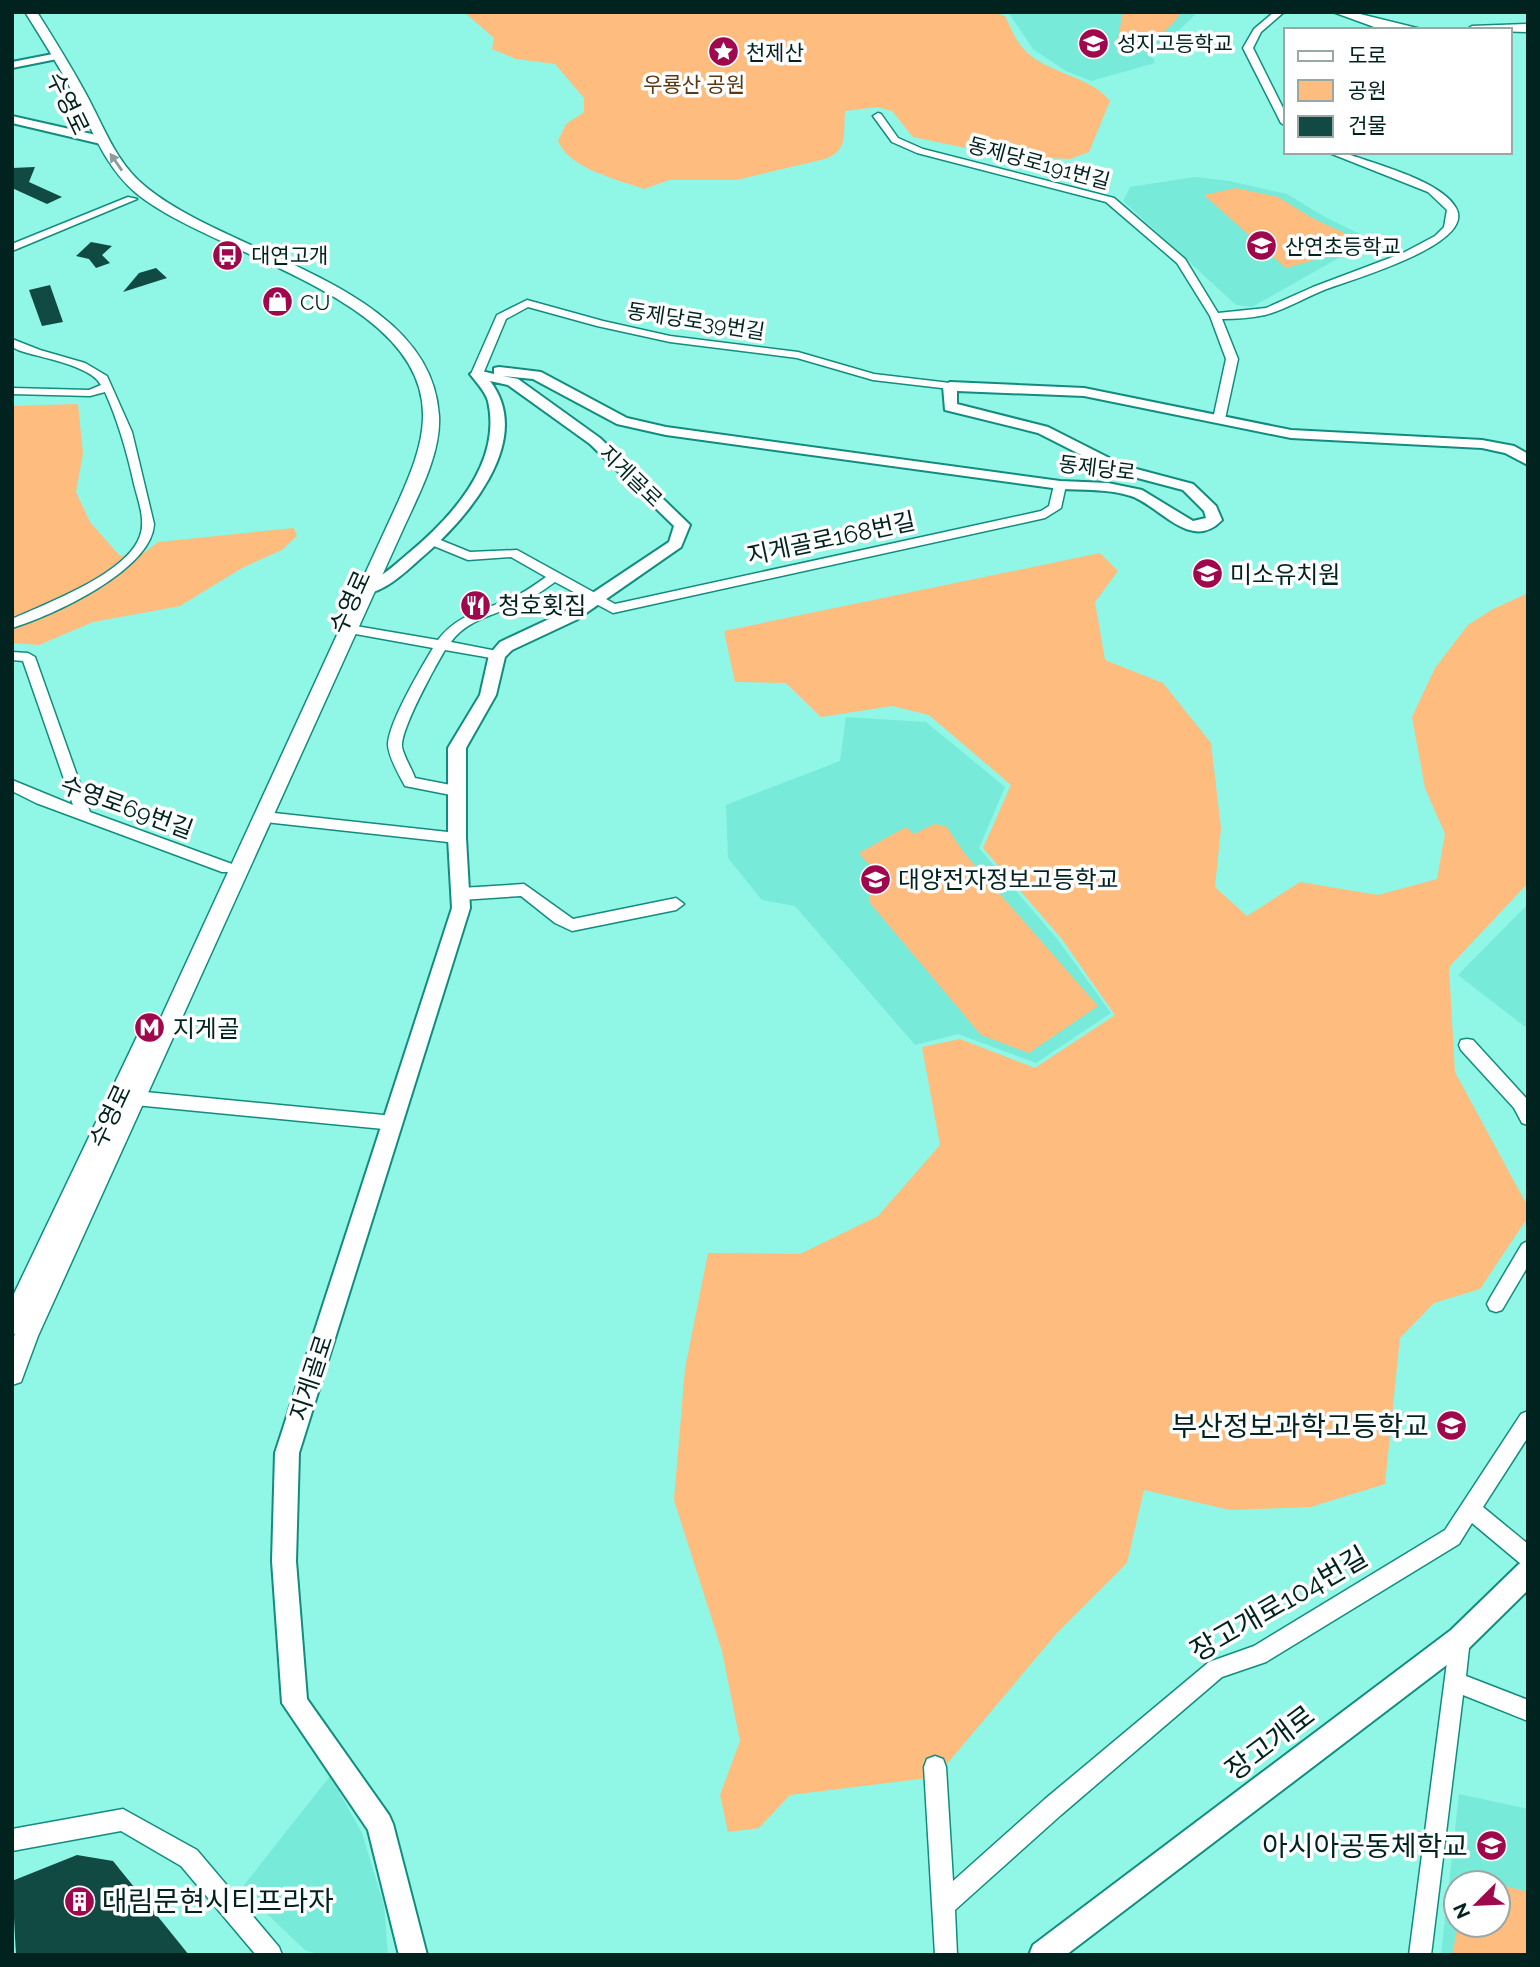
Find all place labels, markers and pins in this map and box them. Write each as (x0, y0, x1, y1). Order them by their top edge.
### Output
school or university icon: 성지고등학교 (1077, 26, 1111, 60)
place label: 성지고등학교 (1117, 31, 1233, 56)
place icon: 천제산 (706, 35, 740, 69)
place label: 천제산 (746, 40, 804, 65)
school or university icon: 산연초등학교 (1245, 229, 1279, 263)
place label: 산연초등학교 (1285, 234, 1401, 259)
bus stop icon: 대연고개 (211, 238, 245, 272)
place label: 대연고개 (251, 243, 328, 268)
shop icon: CU (260, 285, 294, 319)
place label: CU (300, 290, 330, 315)
school or university icon: 미소유치원 (1190, 557, 1224, 591)
place label: 미소유치원 (1230, 560, 1340, 589)
restaurant icon: 청호횟집 (458, 588, 492, 622)
place label: 청호횟집 (498, 591, 586, 620)
school or university icon: 대양전자정보고등학교 (858, 862, 892, 896)
place label: 대양전자정보고등학교 (898, 865, 1119, 894)
metro station icon: 지게골 (133, 1011, 167, 1045)
place label: 지게골 (173, 1014, 239, 1043)
school or university icon: 부산정보과학고등학교 (1435, 1409, 1469, 1443)
place label: 부산정보과학고등학교 (1171, 1410, 1429, 1443)
school or university icon: 아시아공동체학교 (1474, 1829, 1508, 1863)
place label: 아시아공동체학교 (1262, 1830, 1468, 1863)
building icon: 대림문현시티프라자 (62, 1884, 96, 1918)
place label: 대림문현시티프라자 (102, 1885, 334, 1918)

